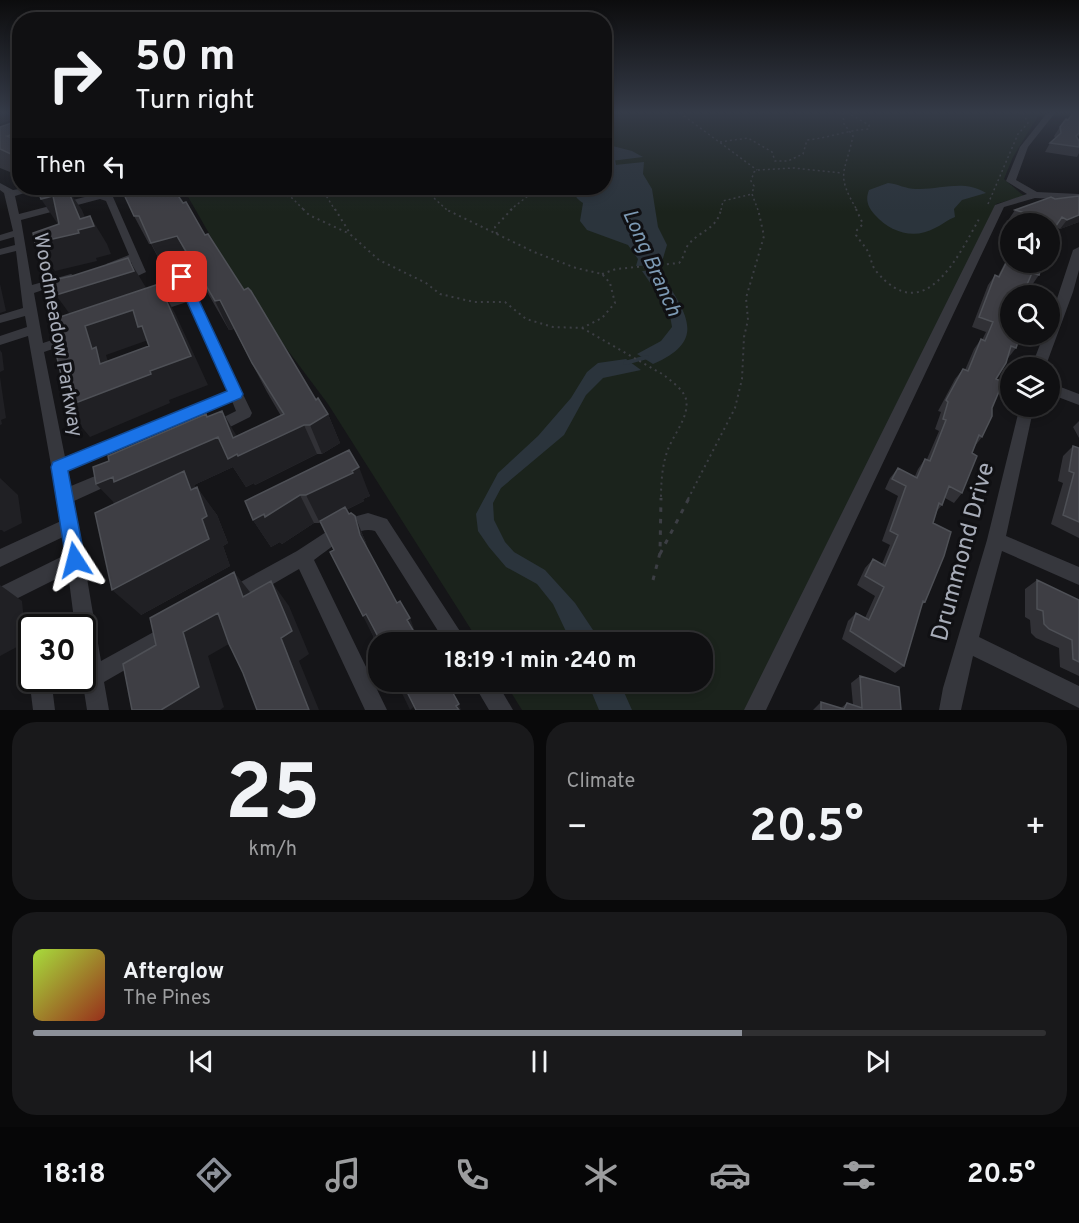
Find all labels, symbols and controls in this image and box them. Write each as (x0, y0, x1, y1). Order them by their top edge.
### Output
text: 50 m (135, 32, 236, 85)
icon: right (36, 36, 114, 114)
text: Turn right (135, 84, 254, 118)
icon: left (98, 150, 131, 183)
text: Then (36, 153, 86, 180)
water label: Long Branch (615, 205, 687, 321)
map controls (1000, 213, 1060, 417)
button: sound (1000, 213, 1060, 273)
street label: Woodmeadow Parkway (26, 231, 88, 439)
pin (156, 251, 207, 302)
icon: arrive (165, 260, 198, 293)
button: search (1000, 285, 1060, 345)
button: layers (1000, 357, 1060, 417)
street label: Drummond Drive (926, 459, 1002, 645)
position arrow (43, 528, 107, 592)
speed limit sign: 30 (18, 614, 96, 692)
text: 18:19 · 1 min · 240 m (445, 648, 636, 675)
text: 25 (225, 748, 320, 847)
text: Climate (567, 769, 635, 795)
text: 20.5° (749, 800, 863, 857)
text: − (567, 808, 588, 850)
text: + (1025, 808, 1046, 850)
text: km/h (248, 837, 297, 863)
text: Afterglow (123, 959, 224, 986)
text: The Pines (123, 986, 211, 1012)
icon: previous (185, 1045, 218, 1078)
icon: pause (523, 1045, 556, 1078)
icon: next (861, 1045, 894, 1078)
icon: directions (193, 1154, 235, 1196)
icon: music (322, 1154, 364, 1196)
icon: phone (451, 1154, 493, 1196)
icon: climate (580, 1154, 622, 1196)
icon: car (709, 1154, 751, 1196)
icon: filters (838, 1154, 880, 1196)
text: 18:18 (44, 1158, 106, 1192)
text: 20.5° (967, 1158, 1035, 1192)

